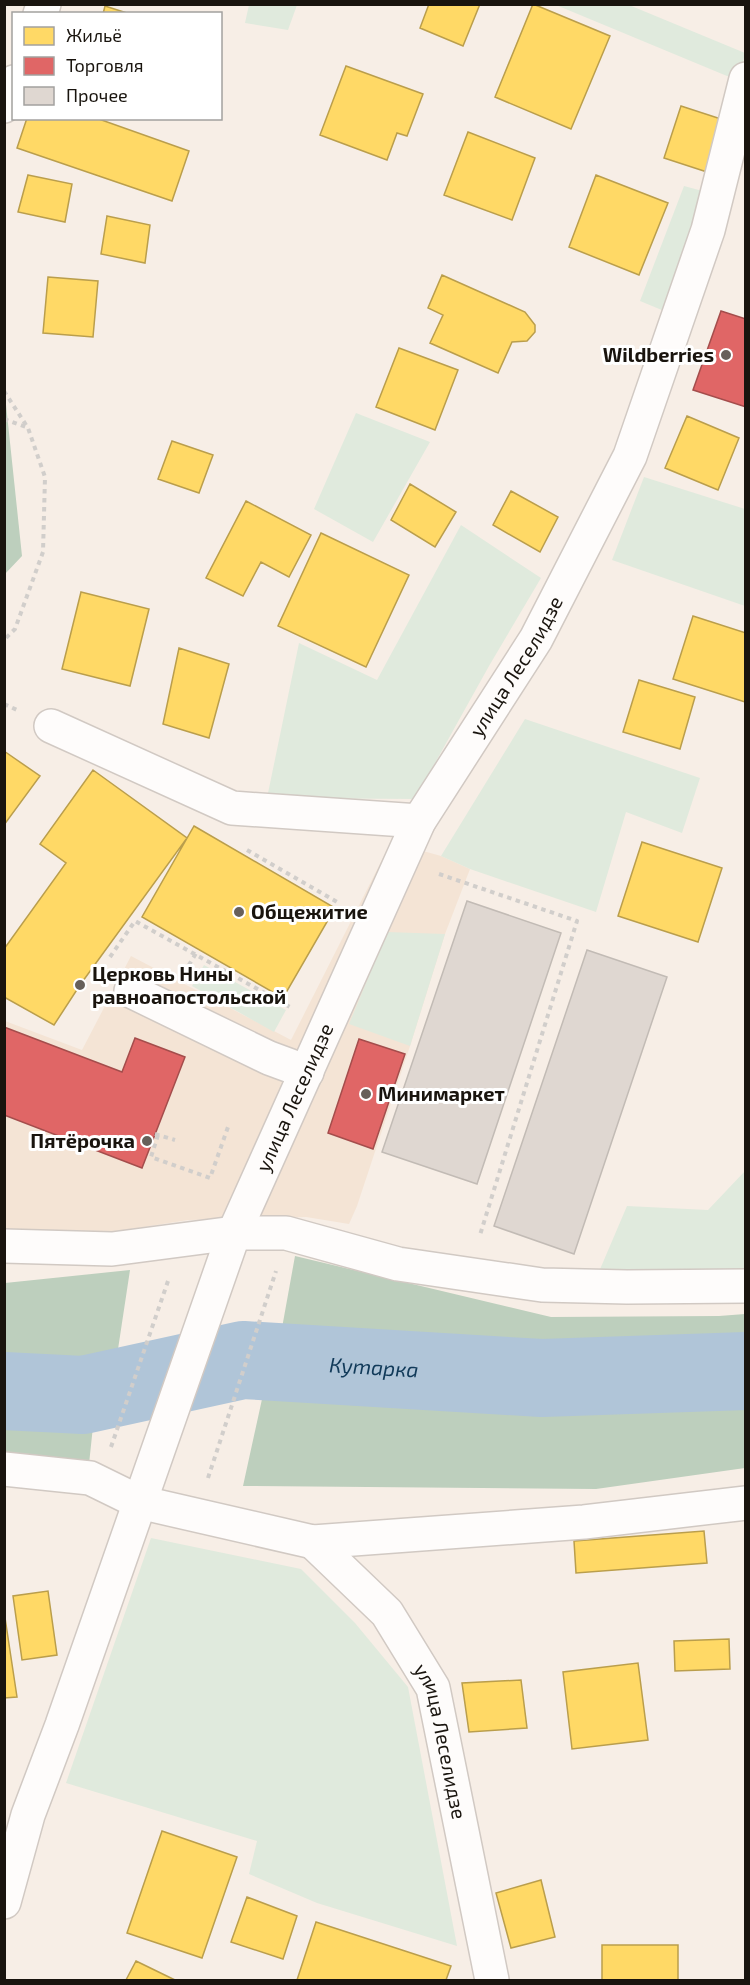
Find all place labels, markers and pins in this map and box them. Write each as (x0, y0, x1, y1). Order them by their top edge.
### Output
place label: Wildberries (603, 342, 714, 366)
marker: Wildberries (719, 348, 733, 362)
place label: Общежитие (251, 899, 368, 923)
marker: Общежитие (232, 905, 246, 919)
place label: Церковь Нины равноапостольской (92, 961, 286, 1008)
marker: Церковь Нины равноапостольской (73, 978, 87, 992)
place label: Минимаркет (378, 1081, 505, 1105)
marker: Минимаркет (359, 1087, 373, 1101)
place label: Пятёрочка (30, 1128, 135, 1152)
marker: Пятёрочка (140, 1134, 154, 1148)

